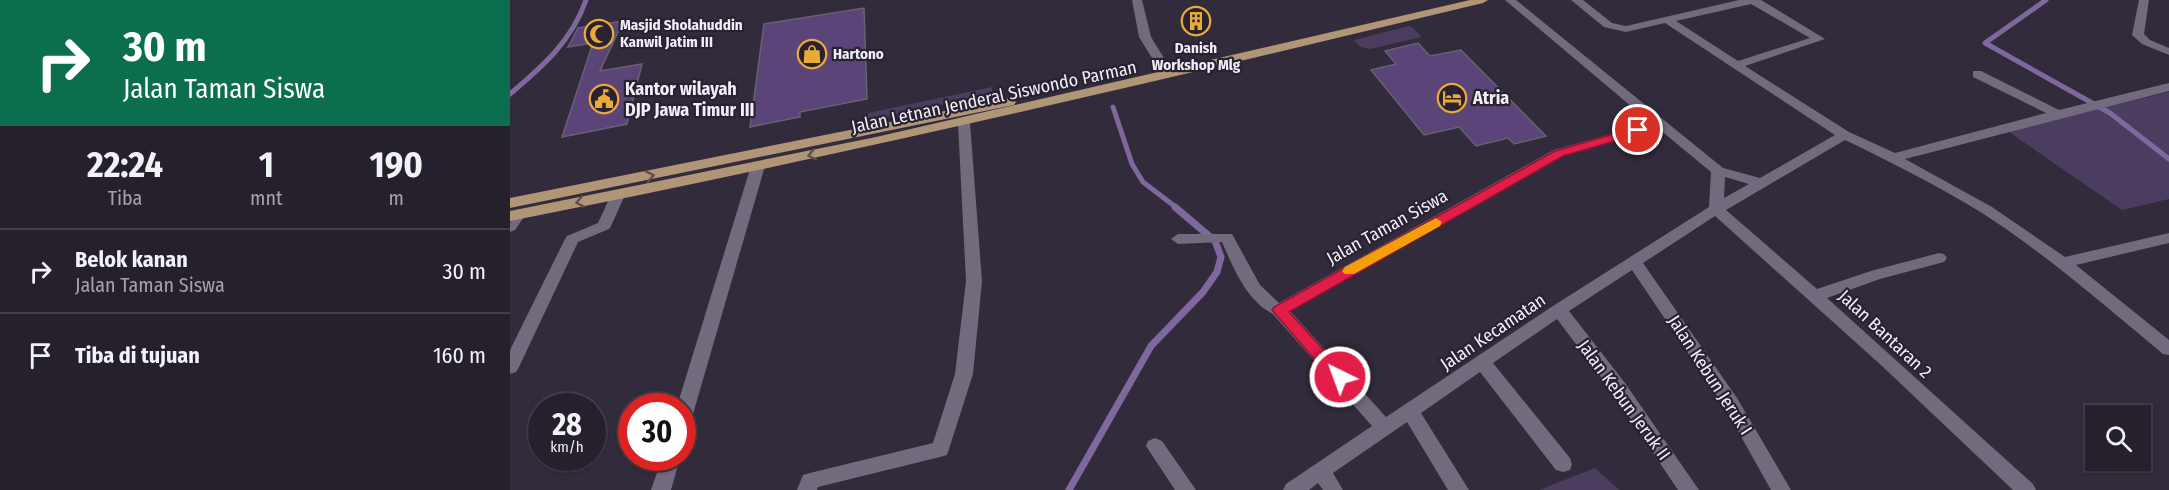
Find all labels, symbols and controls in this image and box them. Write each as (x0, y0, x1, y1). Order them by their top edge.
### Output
building icon: Danish Workshop Mlg (1180, 5, 1212, 37)
place label: Masjid Sholahuddin Kanwil Jatim III (620, 16, 743, 51)
mosque icon: Masjid Sholahuddin Kanwil Jatim III (583, 18, 615, 50)
text: 30 m (123, 22, 207, 72)
icon: right (24, 24, 102, 102)
shop icon: Hartono (796, 38, 828, 70)
place label: Danish Workshop Mlg (1152, 39, 1241, 74)
place label: Hartono (833, 45, 884, 63)
street label: Jalan Letnan Jenderal Siswondo Parman (849, 56, 1139, 138)
text: Jalan Taman Siswa (123, 73, 325, 105)
place label: Kantor wilayah DJP Jawa Timur III (625, 78, 754, 121)
hotel icon: Atria (1436, 82, 1468, 114)
public building icon: Kantor wilayah DJP Jawa Timur III (588, 83, 620, 115)
place label: Atria (1472, 87, 1509, 109)
pin (1612, 104, 1663, 155)
icon: arrive (1621, 113, 1654, 146)
text: 22:24 (87, 143, 163, 187)
text: 1 (259, 143, 274, 187)
text: 190 (369, 143, 423, 187)
one-way arrow (807, 148, 817, 161)
one-way arrow (645, 170, 655, 183)
street label: Jalan Taman Siswa (1323, 185, 1451, 269)
text: Tiba (108, 186, 142, 210)
text: mnt (250, 186, 282, 210)
text: m (389, 186, 404, 210)
one-way arrow (575, 195, 585, 208)
text: Belok kanan (75, 246, 188, 273)
icon: right (24, 255, 57, 288)
text: 30 m (443, 258, 486, 285)
text: Jalan Taman Siswa (75, 273, 225, 297)
street label: Jalan Bantaran 2 (1834, 285, 1936, 383)
street label: Jalan Kecamatan (1436, 289, 1550, 375)
street label: Jalan Kebun Jeruk I (1663, 311, 1757, 439)
street label: Jalan Kebun Jeruk II (1573, 336, 1675, 464)
icon: arrive (24, 339, 57, 372)
text: Tiba di tujuan (75, 342, 200, 369)
text: 160 m (433, 342, 486, 369)
position arrow (1308, 345, 1372, 409)
speed limit sign: 30 (618, 393, 696, 471)
map controls (2085, 405, 2151, 471)
button: search (2085, 405, 2151, 471)
text: 28 (552, 407, 582, 443)
text: km/h (550, 438, 584, 456)

